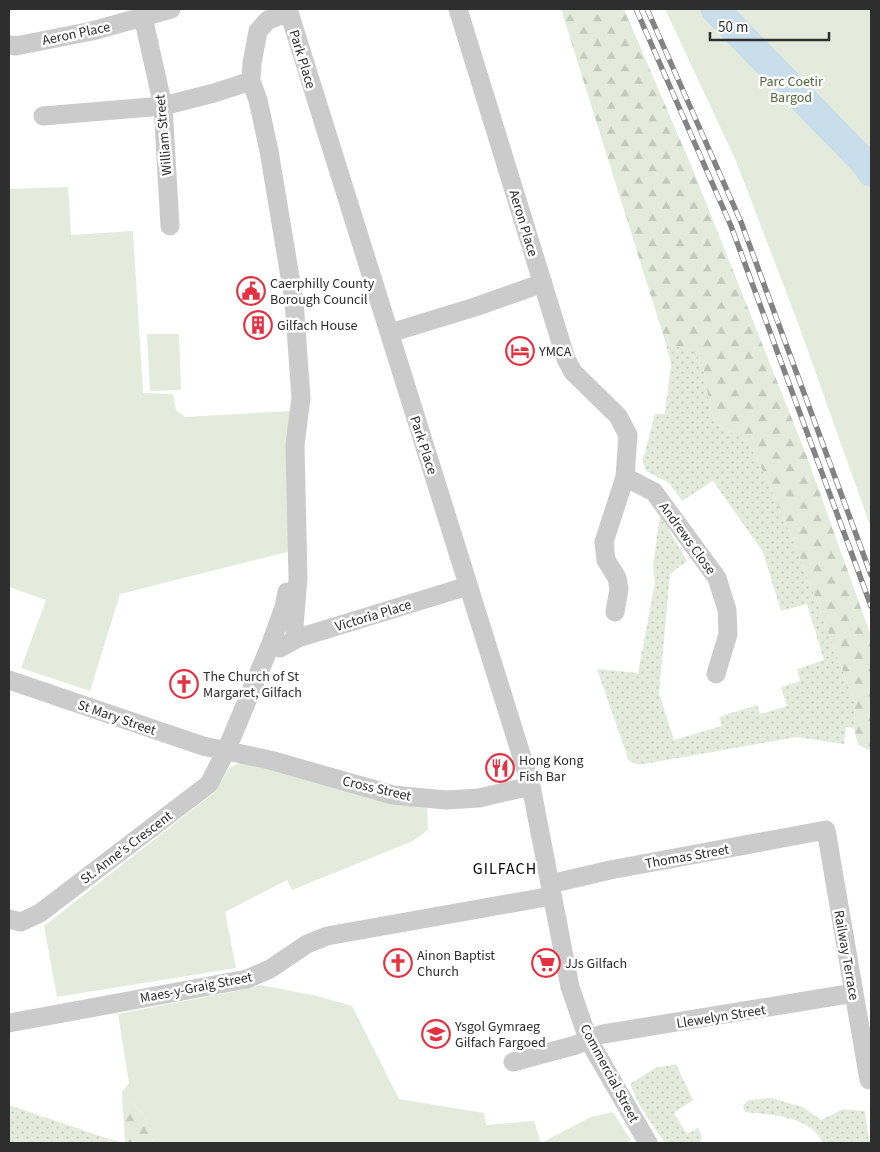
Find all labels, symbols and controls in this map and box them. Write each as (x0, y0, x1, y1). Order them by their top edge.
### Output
scale bar (710, 10, 829, 42)
street label: Aeron Place (40, 17, 112, 51)
text: 50 m (718, 17, 748, 38)
street label: Park Place (284, 27, 320, 91)
park label: Parc Coetir Bargod (759, 72, 823, 108)
street label: William Street (150, 93, 178, 176)
street label: Aeron Place (503, 187, 543, 259)
place label: Caerphilly County Borough Council (270, 274, 375, 310)
public building icon: Caerphilly County Borough Council (236, 276, 266, 306)
building icon: Gilfach House (243, 310, 273, 340)
place label: Gilfach House (277, 316, 358, 336)
hotel icon: YMCA (505, 336, 535, 366)
place label: YMCA (538, 342, 572, 362)
street label: Park Place (404, 413, 442, 477)
street label: Andrews Close (654, 498, 720, 579)
street label: Victoria Place (333, 595, 414, 637)
place label: The Church of St Margaret, Gilfach (203, 667, 302, 703)
church icon: The Church of St Margaret, Gilfach (169, 669, 199, 699)
street label: St Mary Street (75, 695, 159, 741)
place label: Hong Kong Fish Bar (519, 751, 584, 787)
restaurant icon: Hong Kong Fish Bar (485, 753, 515, 783)
street label: Cross Street (340, 771, 413, 807)
street label: St. Anne's Crescent (76, 806, 177, 889)
street label: Thomas Street (644, 840, 731, 874)
district label: GILFACH (473, 858, 537, 880)
street label: Railway Terrace (828, 908, 864, 1002)
place label: Ainon Baptist Church (417, 946, 495, 982)
church icon: Ainon Baptist Church (383, 948, 413, 978)
supermarket icon: JJs Gilfach (531, 948, 561, 978)
place label: JJs Gilfach (565, 954, 627, 974)
street label: Maes-y-Graig Street (138, 967, 254, 1009)
street label: Llewelyn Street (675, 1000, 767, 1034)
place label: Ysgol Gymraeg Gilfach Fargoed (454, 1017, 546, 1053)
school or university icon: Ysgol Gymraeg Gilfach Fargoed (421, 1019, 451, 1049)
street label: Commercial Street (575, 1021, 644, 1126)

